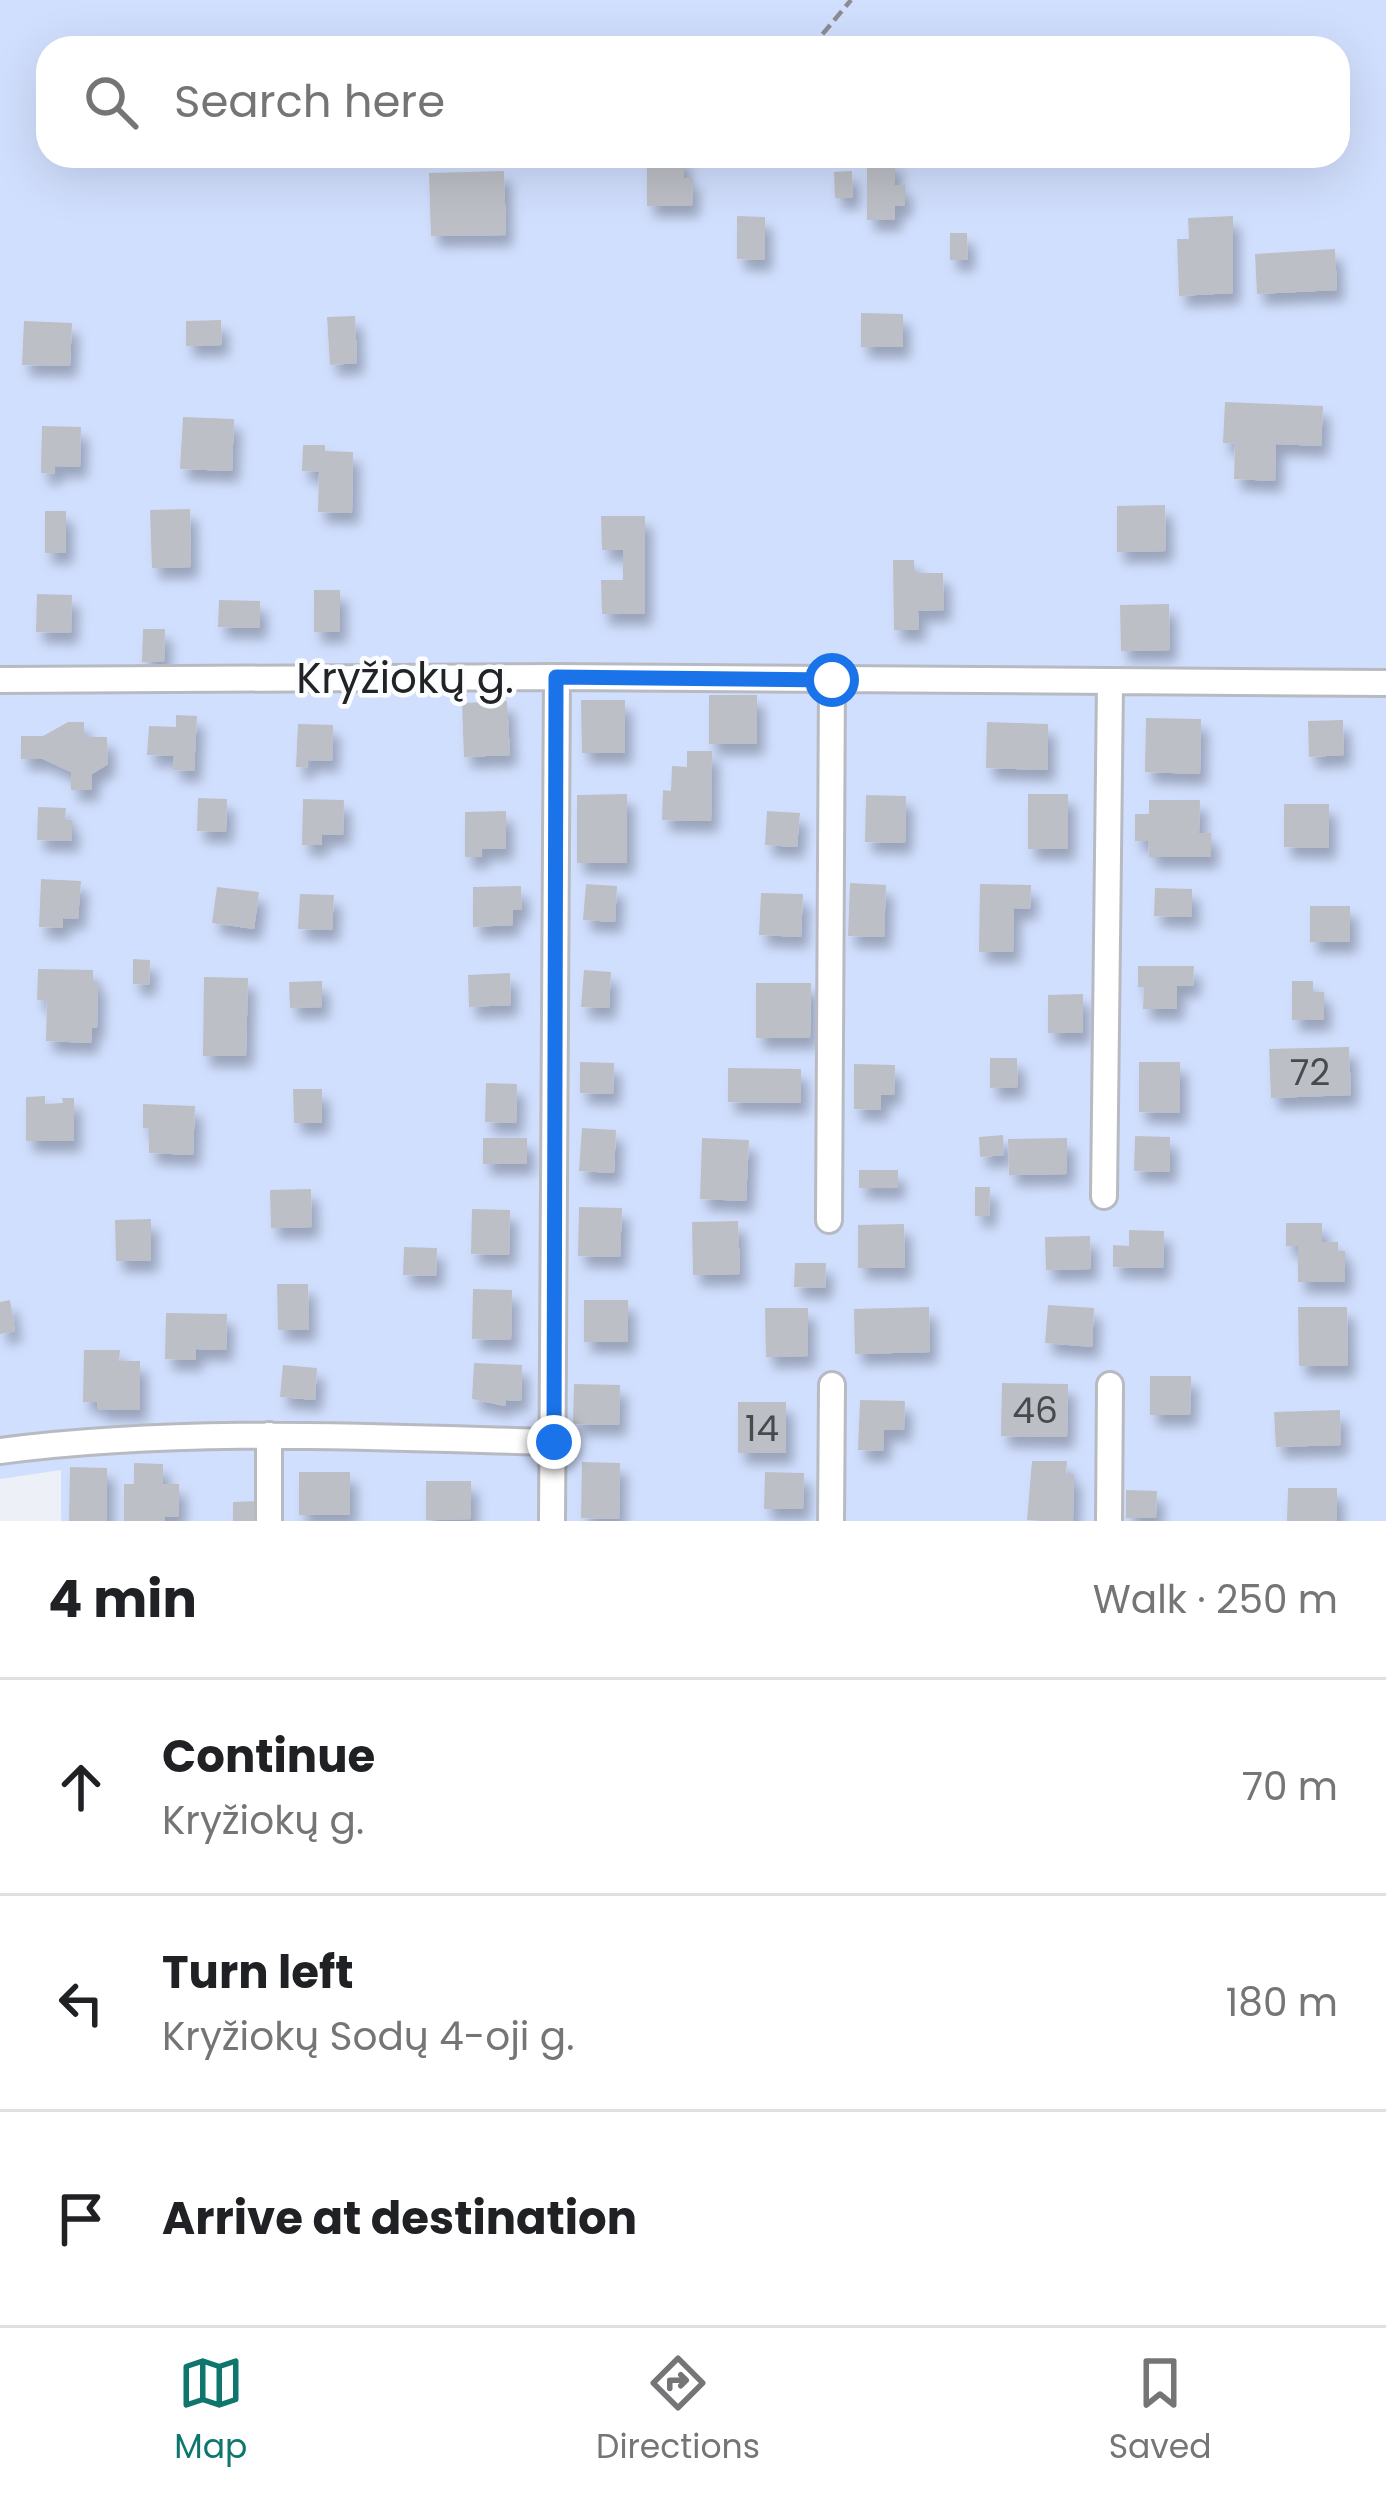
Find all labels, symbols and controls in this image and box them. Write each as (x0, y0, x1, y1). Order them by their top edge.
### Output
search box (36, 36, 1350, 168)
icon: search (78, 69, 144, 135)
text: Search here (174, 70, 445, 133)
street label: Kryžiokų g. (296, 649, 514, 708)
route start (805, 653, 859, 707)
house number: 72 (1290, 1047, 1330, 1098)
house number: 46 (1012, 1385, 1058, 1436)
house number: 14 (745, 1403, 779, 1454)
route end (527, 1415, 581, 1469)
text: 4 min (48, 1563, 197, 1635)
text: Walk · 250 m (1093, 1572, 1338, 1627)
text: Continue (162, 1725, 375, 1788)
icon: ahead (48, 1754, 114, 1820)
text: 70 m (1242, 1759, 1338, 1814)
text: Kryžiokų g. (162, 1793, 364, 1848)
text: Turn left (162, 1941, 354, 2004)
icon: left (48, 1970, 114, 2036)
text: 180 m (1226, 1975, 1338, 2030)
text: Kryžiokų Sodų 4-oji g. (162, 2009, 574, 2064)
icon: arrive (48, 2186, 114, 2252)
text: Arrive at destination (162, 2187, 637, 2250)
tab: Map (174, 2350, 247, 2472)
tab: Directions (596, 2350, 760, 2472)
tab: Saved (1109, 2350, 1212, 2472)

